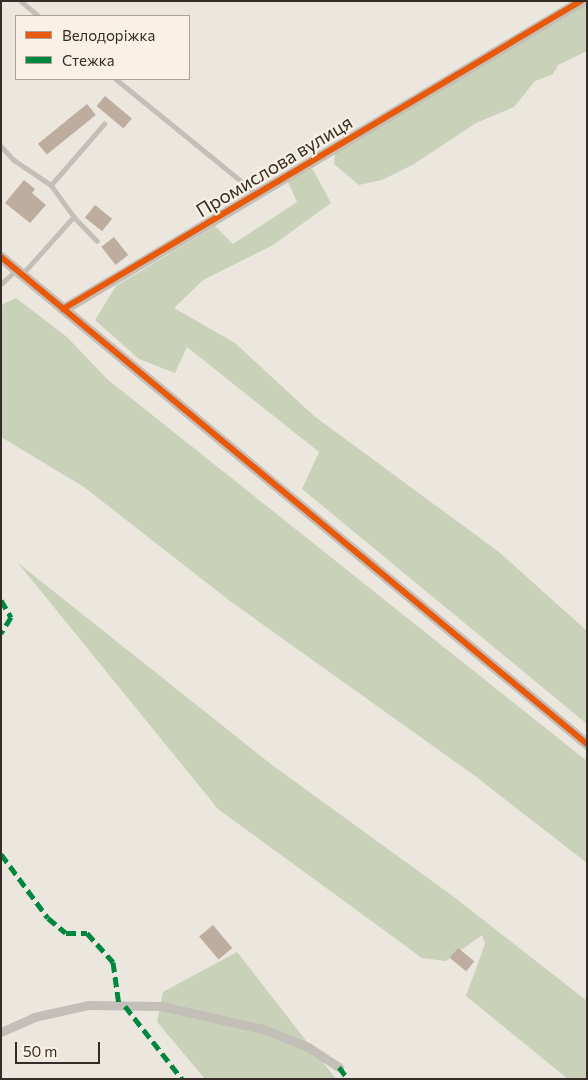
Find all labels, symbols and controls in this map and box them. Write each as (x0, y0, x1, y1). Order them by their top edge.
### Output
legend (15, 15, 190, 80)
text: Велодоріжка (62, 26, 155, 44)
text: Стежка (62, 51, 115, 69)
street label: Промислова вулиця (192, 110, 356, 222)
scale bar (18, 1032, 102, 1064)
text: 50 m (23, 1042, 57, 1060)

